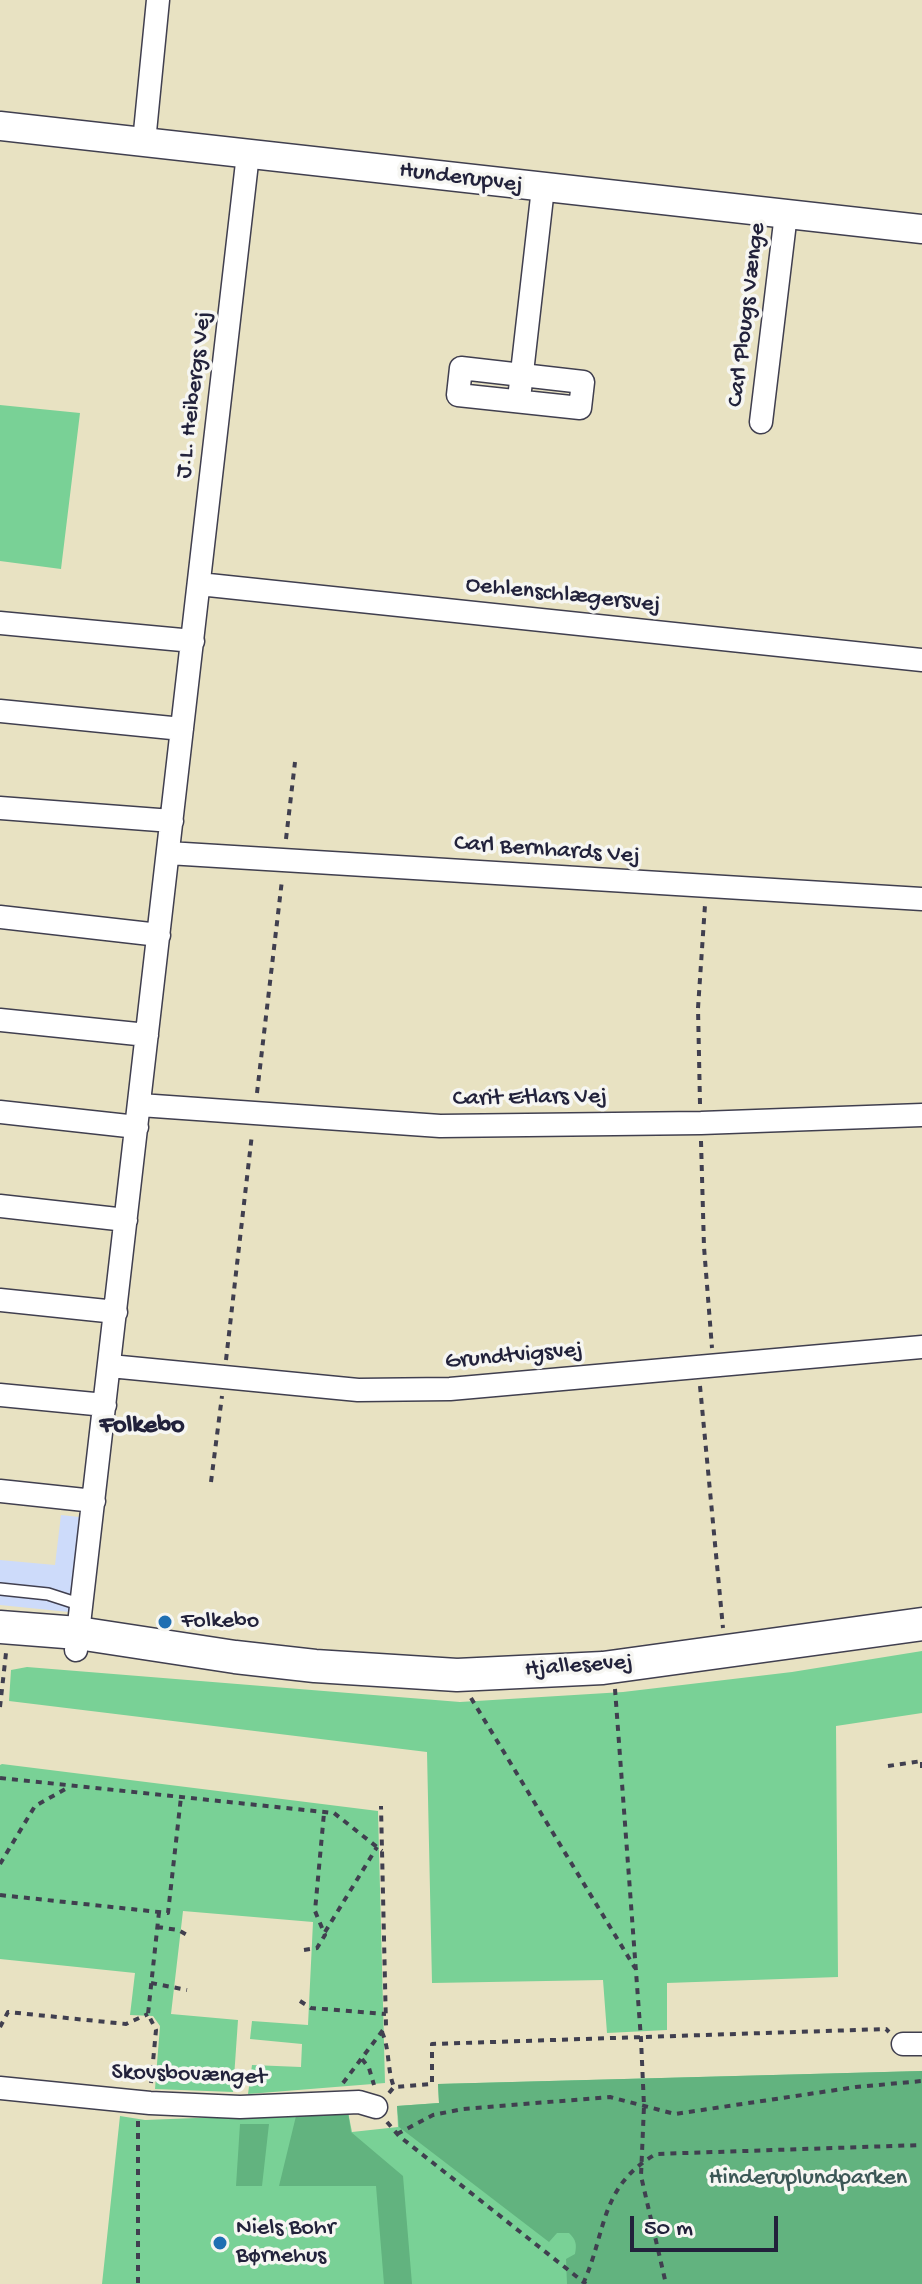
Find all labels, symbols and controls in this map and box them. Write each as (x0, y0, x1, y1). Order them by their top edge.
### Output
street label: Hunderupvej (398, 157, 524, 201)
street label: Carl Plougs Vænge (722, 221, 774, 409)
street label: J.L. Heibergs Vej (170, 310, 220, 480)
street label: Oehlenschlægersvej (464, 571, 662, 621)
street label: Carl Bernhards Vej (453, 830, 641, 872)
street label: Carit Etlars Vej (452, 1083, 608, 1115)
street label: Grundtvigsvej (444, 1337, 584, 1377)
district label: Folkebo (100, 1411, 184, 1443)
place label: Folkebo (181, 1608, 259, 1636)
marker: Folkebo (156, 1613, 174, 1631)
street label: Hjallesevej (524, 1649, 634, 1685)
street label: Skovsbovænget (111, 2059, 267, 2093)
park label: Hinderuplundparken (709, 2165, 907, 2193)
scale bar (634, 2200, 782, 2250)
place label: Niels Bohr Børnehus (236, 2215, 335, 2271)
text: 50 m (644, 2215, 693, 2244)
marker: Niels Bohr Børnehus (211, 2234, 229, 2252)

